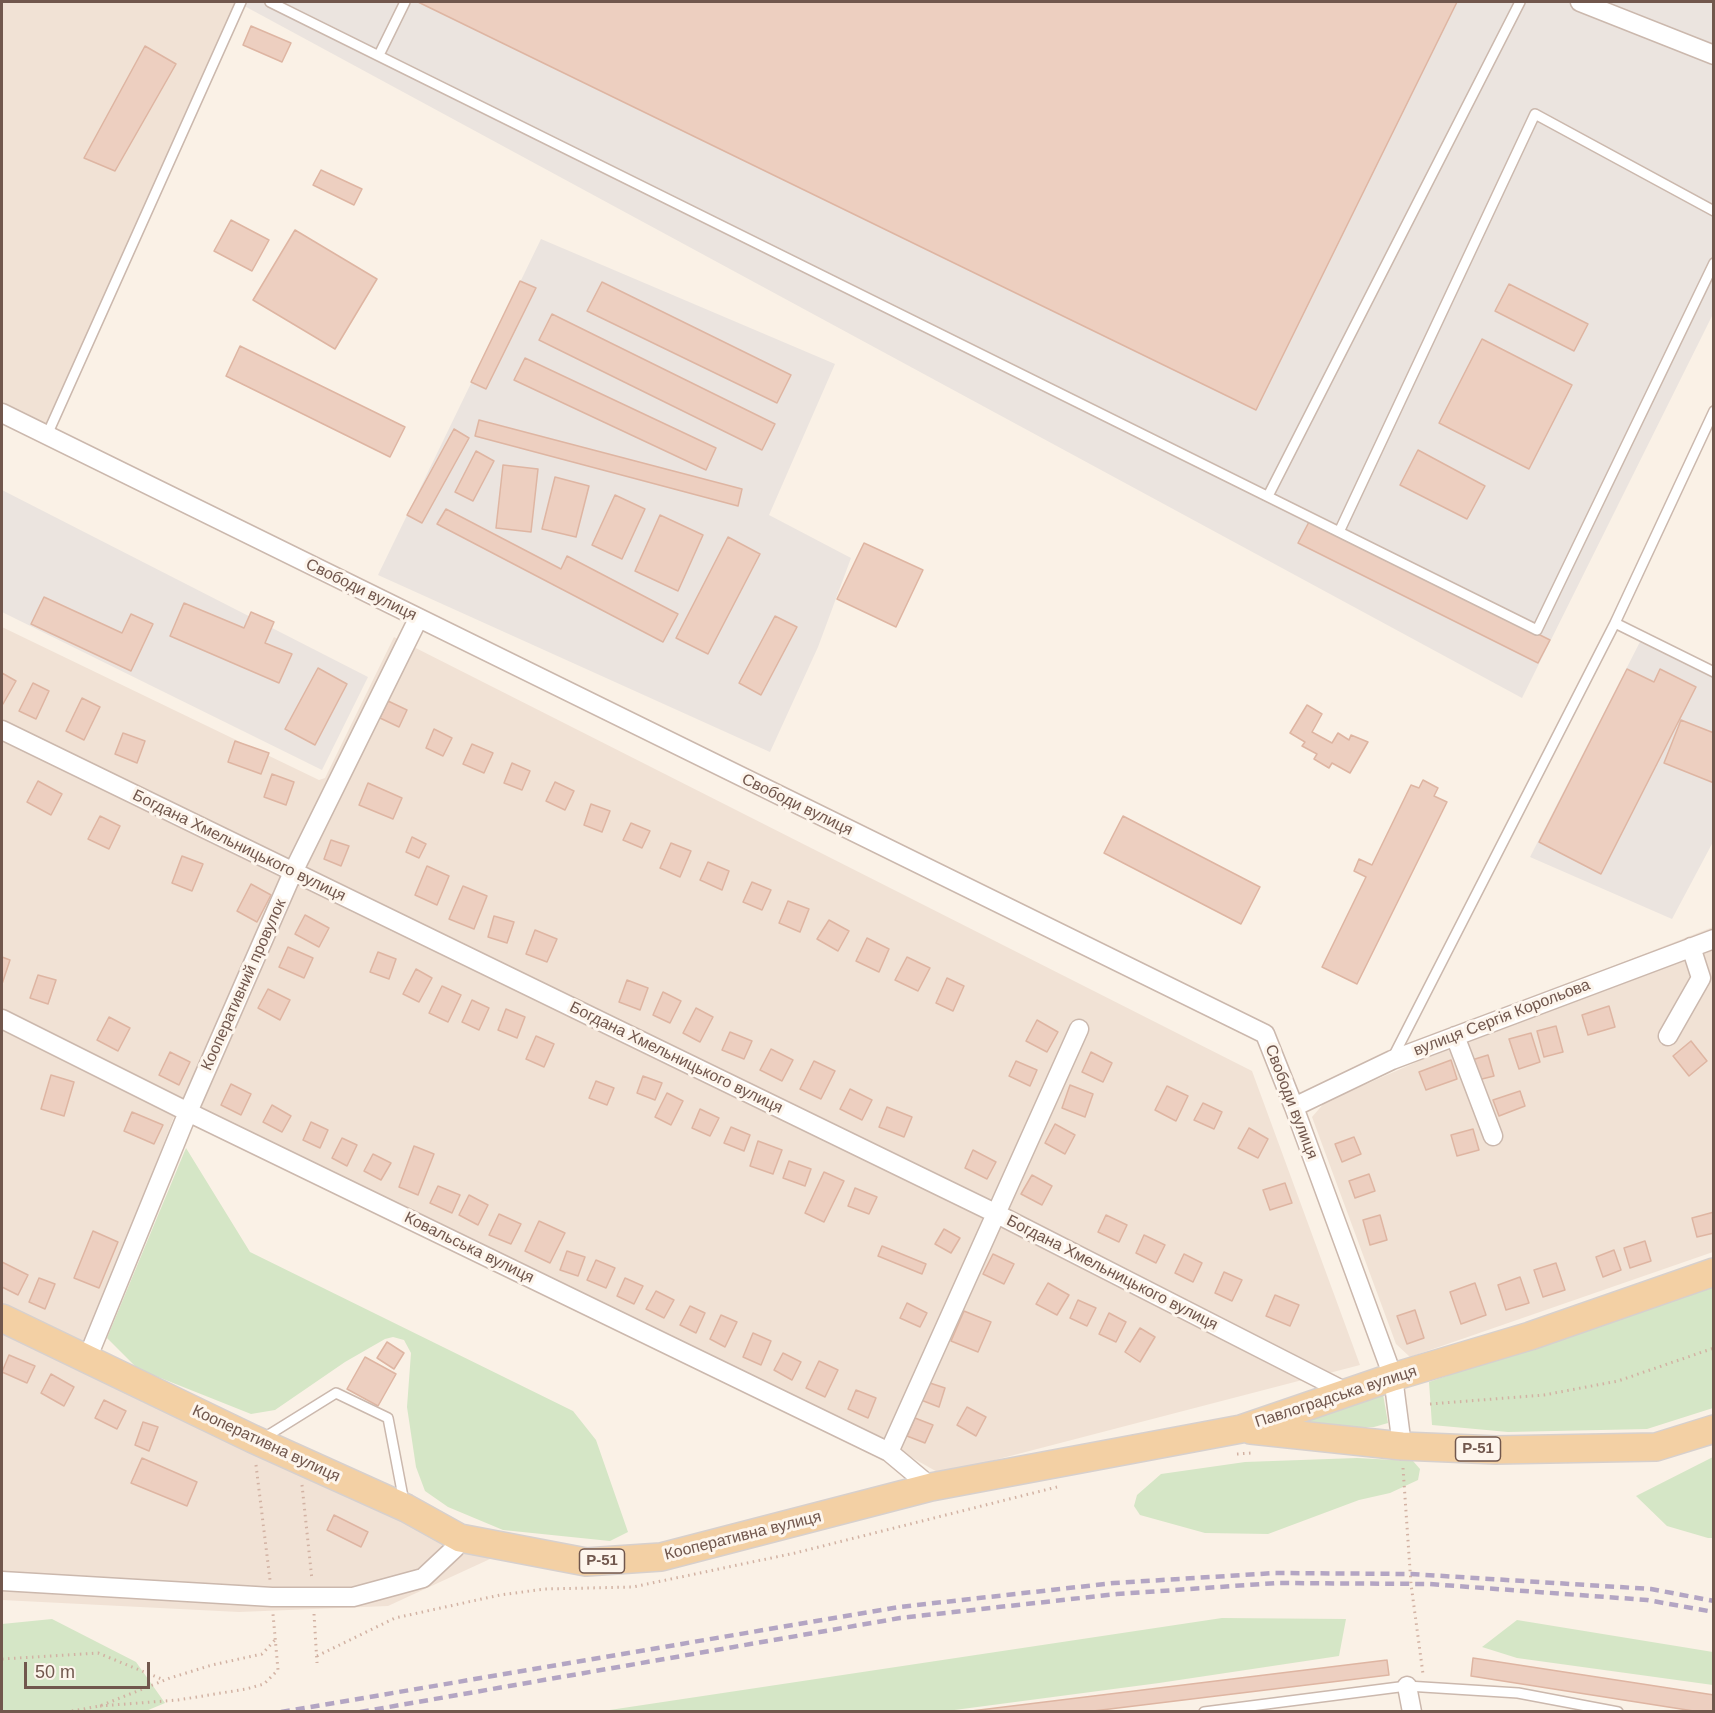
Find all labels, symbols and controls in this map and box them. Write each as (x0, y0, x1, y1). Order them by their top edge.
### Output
street label: Свободи вулиця (302, 555, 420, 625)
street label: Свободи вулиця (738, 770, 856, 840)
street label: Богдана Хмельницького вулиця (129, 786, 349, 906)
street label: Кооперативний провулок (197, 896, 291, 1074)
street label: вулиця Сергія Корольова (1411, 975, 1593, 1061)
street label: Богдана Хмельницького вулиця (566, 998, 786, 1118)
street label: Свободи вулиця (1260, 1042, 1322, 1162)
street label: Ковальська вулиця (401, 1208, 537, 1288)
street label: Богдана Хмельницького вулиця (1003, 1211, 1221, 1335)
street label: Павлоградська вулиця (1253, 1362, 1419, 1432)
street label: Кооперативна вулиця (189, 1401, 343, 1487)
road number: Р-51 (1456, 1437, 1500, 1461)
street label: Кооперативна вулиця (663, 1507, 823, 1565)
road number: Р-51 (580, 1549, 624, 1573)
scale bar (27, 1650, 153, 1688)
text: 50 m (35, 1662, 75, 1682)

